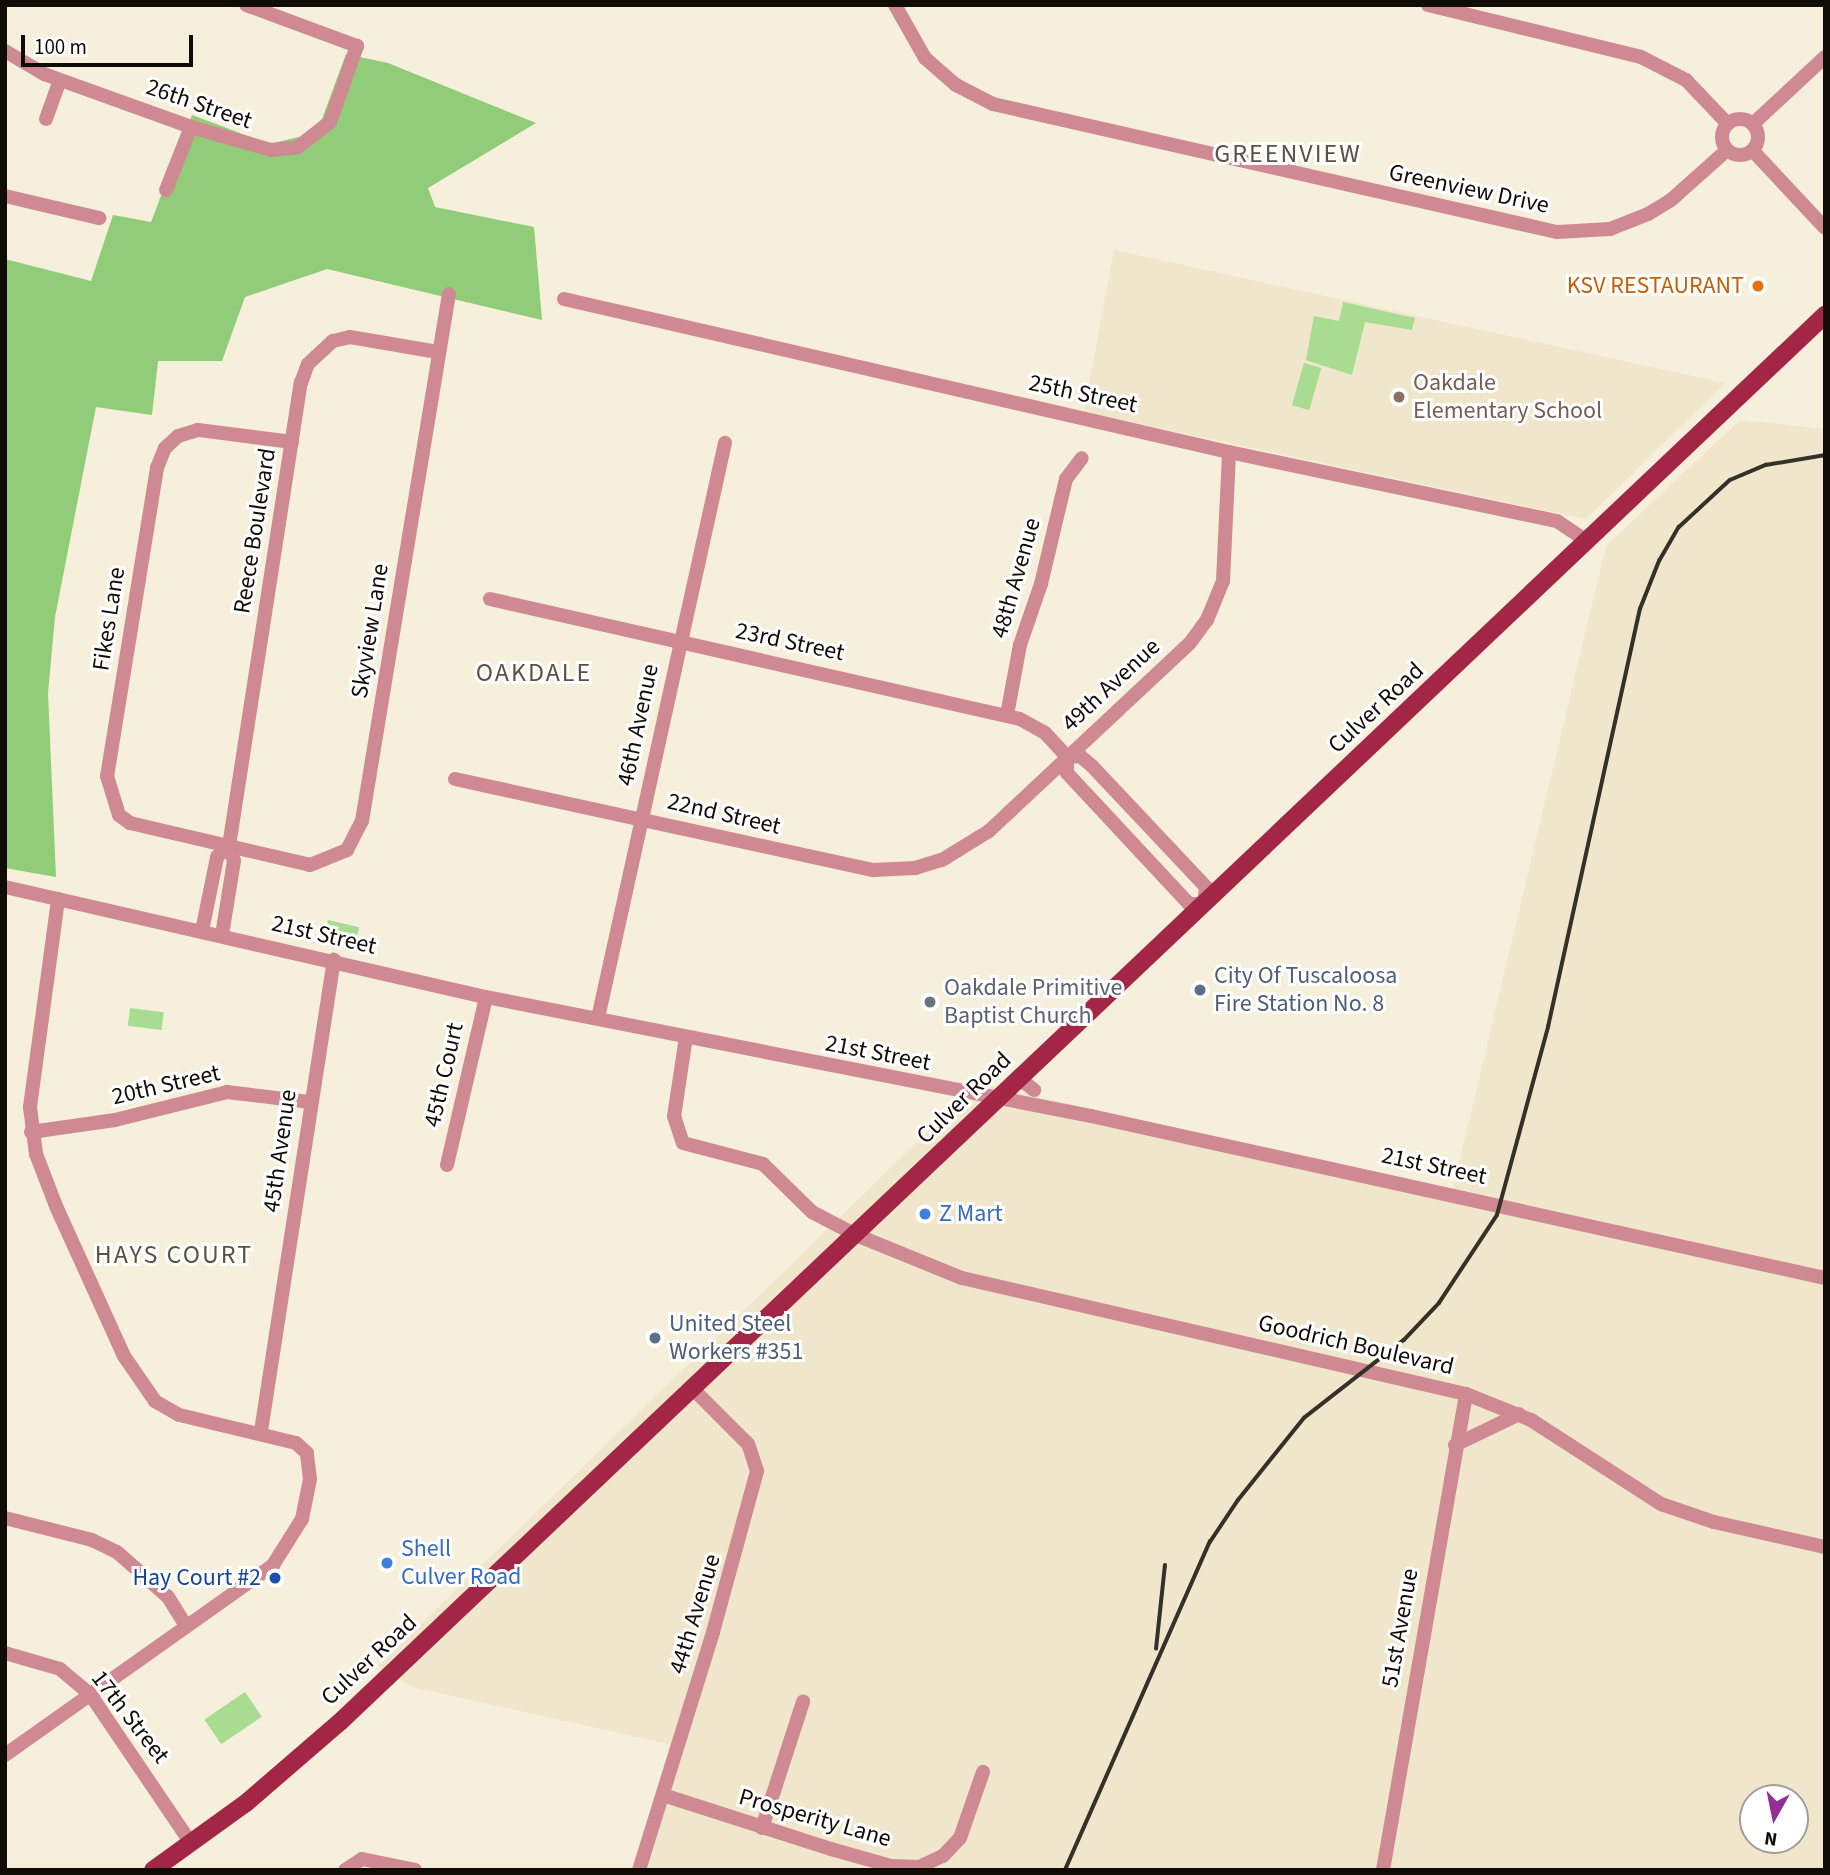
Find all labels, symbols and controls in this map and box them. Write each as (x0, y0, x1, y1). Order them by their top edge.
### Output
scale bar (24, 21, 196, 65)
text: 100 m (34, 32, 87, 62)
street label: 26th Street (142, 72, 256, 136)
district label: GREENVIEW (1215, 138, 1361, 170)
street label: Greenview Drive (1386, 158, 1552, 220)
place label: KSV RESTAURANT (1567, 272, 1744, 300)
marker: KSV RESTAURANT (1750, 278, 1766, 294)
street label: 25th Street (1026, 368, 1140, 420)
place label: Oakdale Elementary School (1413, 369, 1602, 425)
marker: Oakdale Elementary School (1391, 389, 1407, 405)
street label: Reece Boulevard (228, 446, 282, 616)
street label: 48th Avenue (985, 515, 1047, 641)
street label: Skyview Lane (345, 562, 395, 700)
street label: Fikes Lane (87, 565, 131, 673)
street label: 23rd Street (733, 616, 847, 668)
street label: 49th Avenue (1056, 632, 1166, 738)
street label: Culver Road (1322, 656, 1430, 760)
district label: OAKDALE (477, 657, 591, 689)
street label: 46th Avenue (611, 661, 665, 789)
street label: 22nd Street (665, 787, 783, 841)
street label: 21st Street (269, 909, 379, 961)
place label: City Of Tuscaloosa Fire Station No. 8 (1214, 962, 1397, 1018)
place label: Oakdale Primitive Baptist Church (944, 974, 1122, 1030)
marker: City Of Tuscaloosa Fire Station No. 8 (1192, 982, 1208, 998)
marker: Oakdale Primitive Baptist Church (922, 994, 938, 1010)
street label: 45th Court (418, 1020, 470, 1130)
street label: 21st Street (823, 1029, 933, 1077)
street label: Culver Road (911, 1046, 1017, 1150)
street label: 20th Street (109, 1059, 223, 1111)
street label: 45th Avenue (257, 1088, 303, 1214)
street label: 21st Street (1379, 1141, 1489, 1191)
place label: Z Mart (939, 1200, 1003, 1228)
marker: Z Mart (917, 1206, 933, 1222)
district label: HAYS COURT (96, 1239, 252, 1271)
street label: Goodrich Boulevard (1255, 1309, 1457, 1381)
place label: United Steel Workers #351 (669, 1310, 803, 1366)
marker: United Steel Workers #351 (647, 1330, 663, 1346)
place label: Shell Culver Road (401, 1535, 521, 1591)
street label: 44th Avenue (663, 1551, 727, 1677)
marker: Shell Culver Road (379, 1555, 395, 1571)
place label: Hay Court #2 (132, 1564, 261, 1592)
street label: 51st Avenue (1375, 1566, 1425, 1690)
marker: Hay Court #2 (267, 1570, 283, 1586)
street label: Culver Road (315, 1608, 423, 1712)
street label: 17th Street (85, 1665, 175, 1769)
street label: Prosperity Lane (736, 1783, 894, 1853)
north arrow (1739, 1784, 1809, 1854)
text: N (1763, 1824, 1779, 1853)

